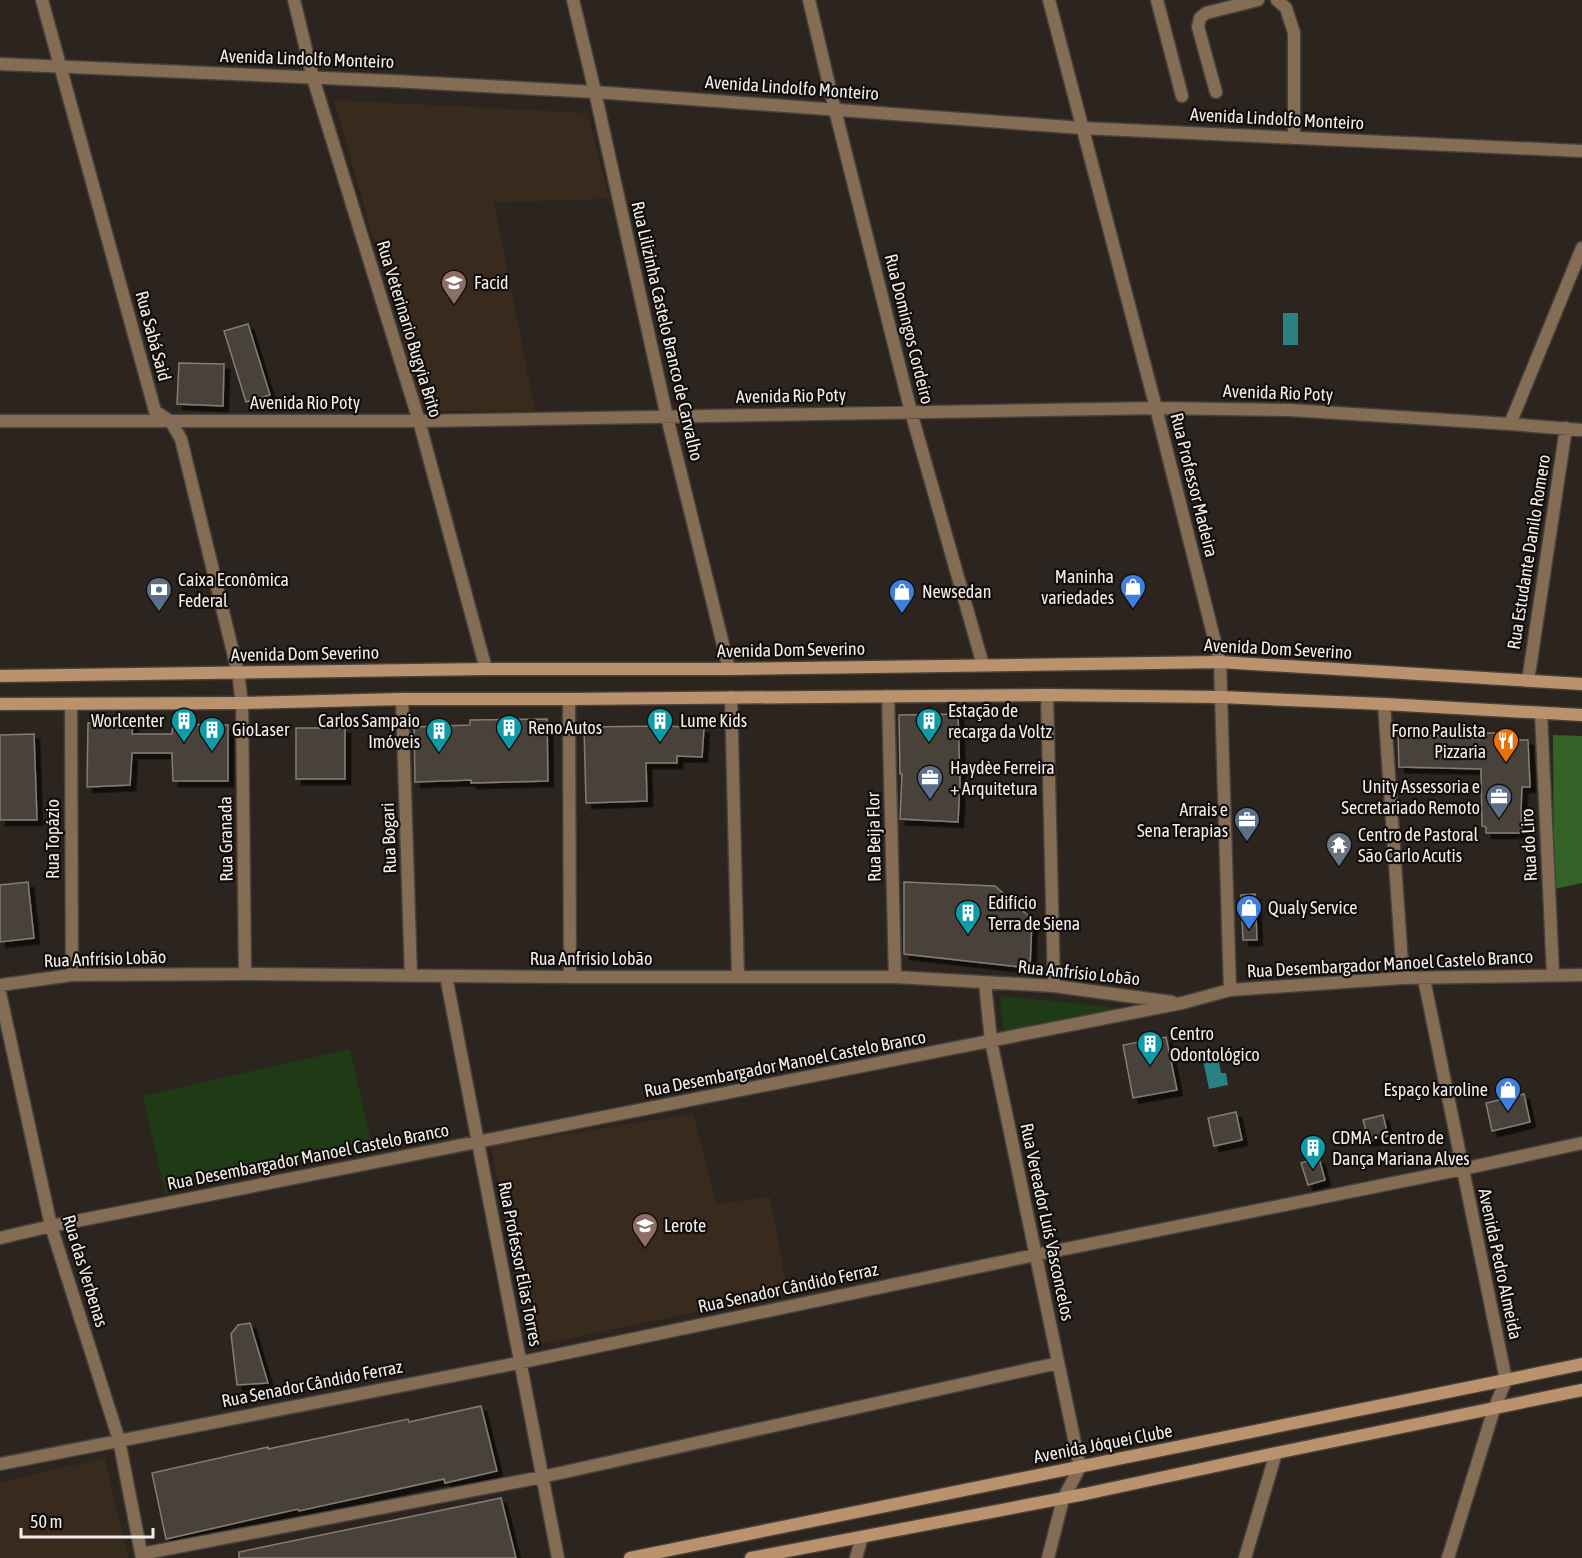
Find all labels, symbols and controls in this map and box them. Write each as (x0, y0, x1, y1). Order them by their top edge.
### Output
street label: Avenida Lindolfo Monteiro (220, 45, 394, 72)
street label: Avenida Lindolfo Monteiro (704, 71, 880, 104)
street label: Avenida Lindolfo Monteiro (1189, 103, 1365, 134)
street label: Rua Lilizinha Castelo Branco de Carvalho (627, 199, 708, 463)
street label: Rua Veterinario Bugyia Brito (373, 238, 446, 420)
street label: Rua Domingos Cordeiro (881, 252, 938, 406)
school or university icon: Facid (439, 268, 469, 306)
place label: Facid (474, 272, 509, 293)
street label: Rua Sabá Said (131, 289, 176, 383)
street label: Avenida Rio Poty (1223, 380, 1333, 405)
street label: Avenida Rio Poty (736, 384, 846, 407)
street label: Avenida Rio Poty (250, 392, 360, 413)
street label: Rua Professor Madeira (1166, 411, 1223, 559)
street label: Rua Estudante Danilo Romero (1503, 453, 1554, 651)
place label: Maninha variedades (1041, 566, 1114, 608)
place label: Caixa Econômica Federal (178, 569, 289, 611)
shop icon: Maninha variedades (1118, 572, 1148, 610)
bank icon: Caixa Econômica Federal (144, 575, 174, 613)
shop icon: Newsedan (887, 577, 917, 615)
place label: Newsedan (922, 581, 991, 602)
street label: Avenida Dom Severino (1204, 634, 1352, 663)
street label: Avenida Dom Severino (717, 638, 865, 661)
street label: Avenida Dom Severino (231, 642, 379, 665)
place label: Estação de recarga da Voltz (948, 700, 1052, 742)
building icon: Worlcenter (169, 706, 199, 744)
building icon: Lume Kids (645, 706, 675, 744)
building icon: Estação de recarga da Voltz (914, 706, 944, 744)
place label: Worlcenter (91, 710, 165, 731)
place label: Carlos Sampaio Imóveis (318, 710, 420, 752)
place label: Lume Kids (680, 710, 747, 731)
building icon: Reno Autos (494, 713, 524, 751)
building icon: GioLaser (197, 715, 227, 753)
building icon: Carlos Sampaio Imóveis (424, 716, 454, 754)
place label: Reno Autos (528, 717, 602, 738)
place label: GioLaser (232, 719, 290, 740)
place label: Forno Paulista Pizzaria (1391, 720, 1486, 762)
restaurant icon: Forno Paulista Pizzaria (1491, 726, 1521, 764)
place label: Haydèe Ferreira + Arquitetura (950, 757, 1055, 799)
office icon: Haydèe Ferreira + Arquitetura (915, 763, 945, 801)
place label: Unity Assessoria e Secretariado Remoto (1341, 776, 1480, 818)
office icon: Unity Assessoria e Secretariado Remoto (1484, 782, 1514, 820)
street label: Rua Beija Flor (862, 791, 885, 882)
street label: Rua Granada (214, 796, 237, 882)
street label: Rua Topázio (42, 799, 63, 879)
place label: Arrais e Sena Terapias (1137, 799, 1228, 841)
street label: Rua Bogari (377, 802, 400, 874)
office icon: Arrais e Sena Terapias (1232, 805, 1262, 843)
street label: Rua do Liro (1516, 808, 1541, 882)
place label: Centro de Pastoral São Carlo Acutis (1358, 824, 1479, 866)
temple icon: Centro de Pastoral São Carlo Acutis (1324, 830, 1354, 868)
place label: Edifício Terra de Siena (988, 892, 1080, 934)
shop icon: Qualy Service (1234, 893, 1264, 931)
place label: Qualy Service (1268, 897, 1357, 918)
building icon: Edifício Terra de Siena (953, 898, 983, 936)
street label: Rua Anfrísio Lobão (43, 946, 167, 971)
street label: Rua Desembargador Manoel Castelo Branco (1246, 946, 1534, 981)
street label: Rua Anfrísio Lobão (530, 948, 652, 969)
street label: Rua Anfrísio Lobão (1017, 956, 1141, 989)
place label: Centro Odontológico (1170, 1023, 1260, 1065)
street label: Rua Desembargador Manoel Castelo Branco (642, 1026, 928, 1101)
building icon: Centro Odontológico (1135, 1029, 1165, 1067)
shop icon: Espaço karoline (1493, 1075, 1523, 1113)
place label: Espaço karoline (1384, 1079, 1488, 1100)
street label: Rua Desembargador Manoel Castelo Branco (165, 1119, 451, 1194)
street label: Rua Vereador Luís Vasconcelos (1016, 1121, 1079, 1323)
place label: CDMA • Centro de Dança Mariana Alves (1332, 1127, 1470, 1169)
building icon: CDMA • Centro de Dança Mariana Alves (1298, 1133, 1328, 1171)
street label: Rua Professor Elias Torres (494, 1180, 547, 1348)
street label: Avenida Pedro Almeida (1474, 1187, 1527, 1341)
school or university icon: Lerote (630, 1211, 660, 1249)
street label: Rua das Verbenas (58, 1212, 113, 1329)
place label: Lerote (664, 1215, 706, 1236)
street label: Rua Senador Cândido Ferraz (696, 1258, 880, 1317)
street label: Rua Senador Cândido Ferraz (220, 1356, 405, 1411)
street label: Avenida Jóquei Clube (1032, 1420, 1174, 1467)
scale bar (21, 1501, 153, 1539)
text: 50 m (30, 1511, 62, 1532)

